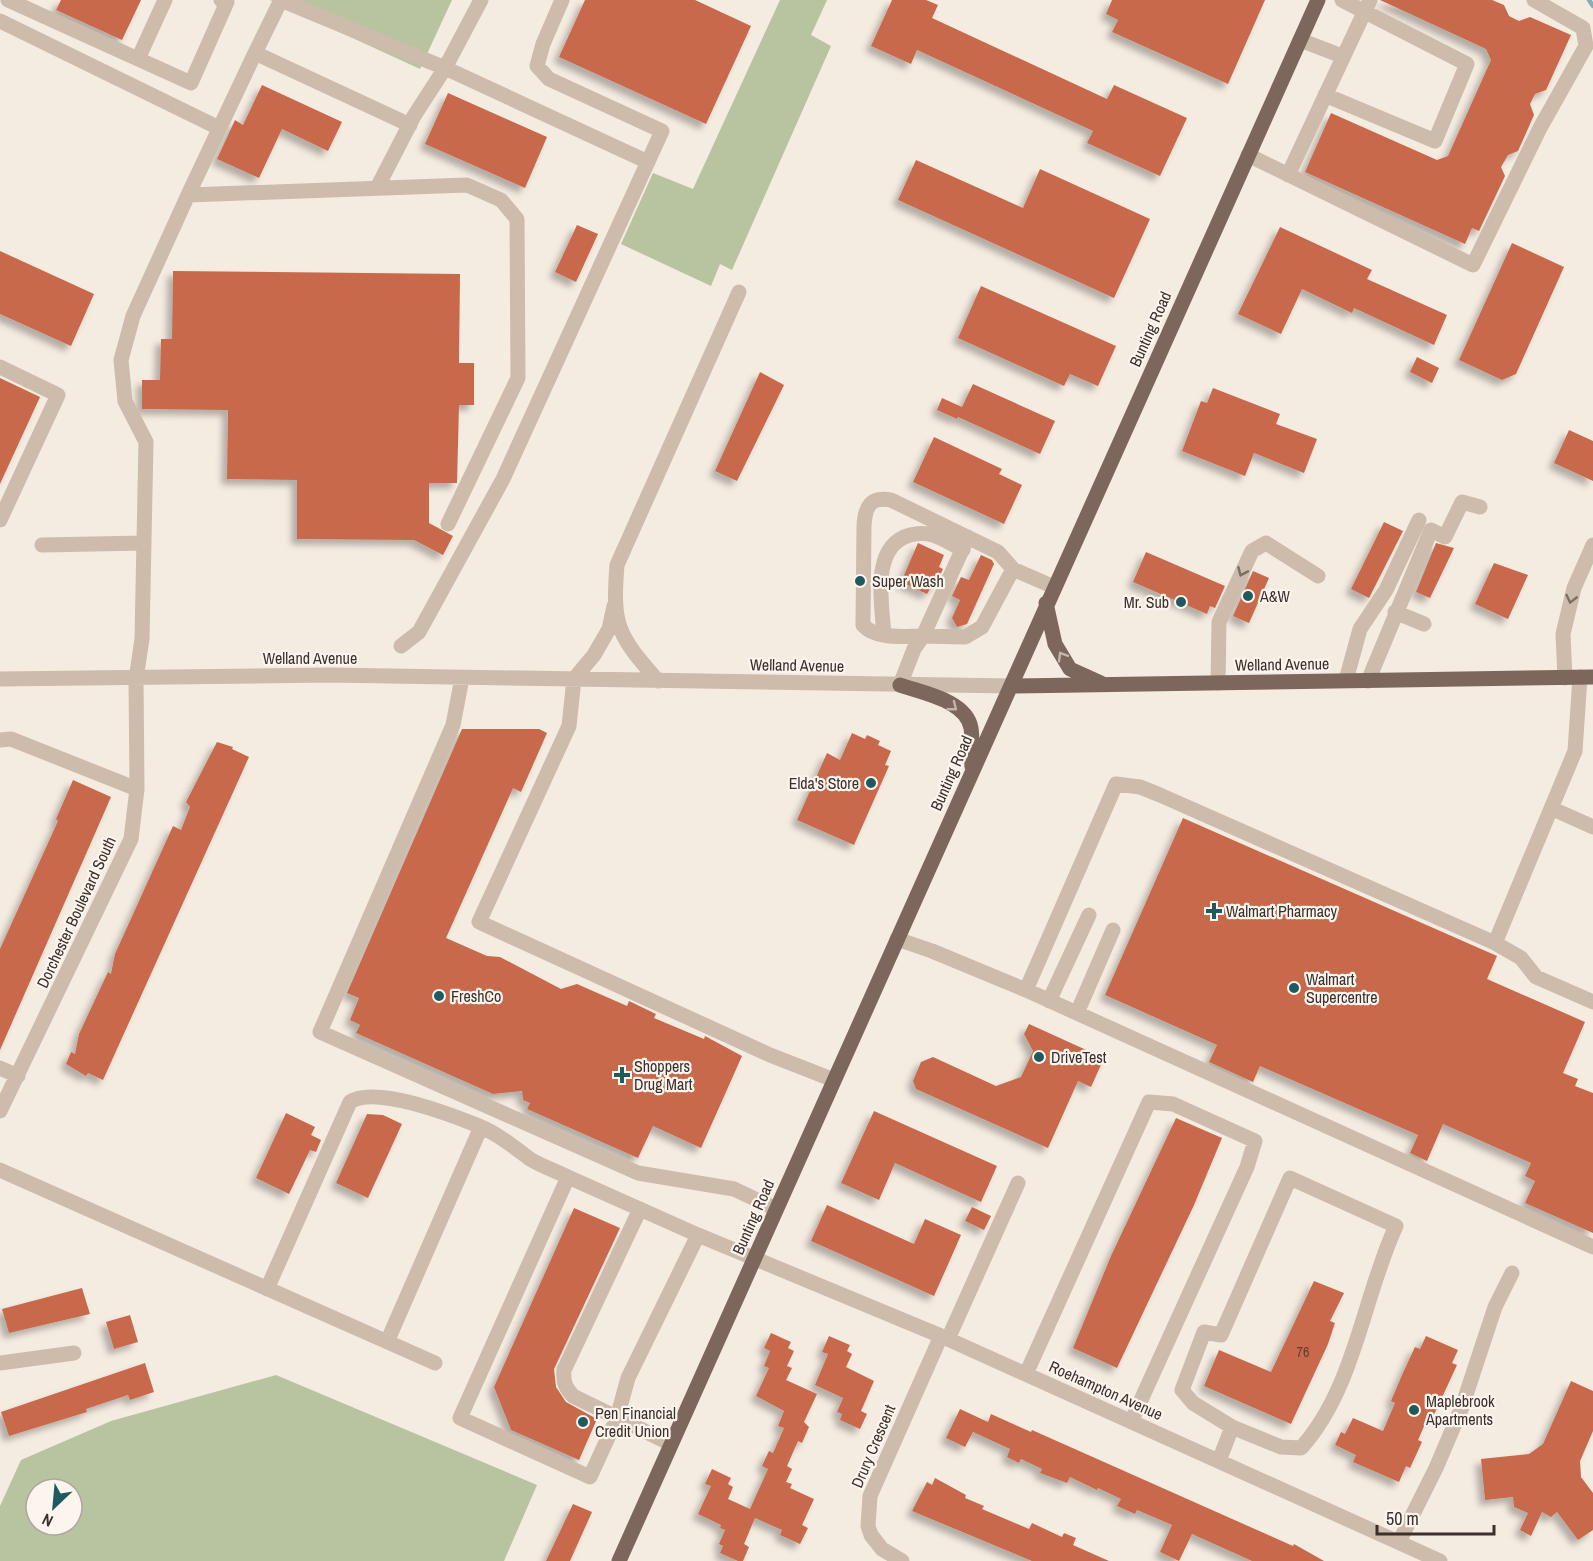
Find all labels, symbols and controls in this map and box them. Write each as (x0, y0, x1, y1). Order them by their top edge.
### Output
street label: Bunting Road (1124, 288, 1176, 370)
one-way arrow (1238, 565, 1250, 576)
place label: Super Wash (872, 570, 944, 592)
marker: Super Wash (853, 574, 867, 588)
place label: A&W (1259, 585, 1291, 607)
marker: A&W (1241, 589, 1255, 603)
place label: Mr. Sub (1124, 591, 1169, 613)
one-way arrow (1566, 594, 1579, 604)
marker: Mr. Sub (1174, 595, 1188, 609)
street label: Welland Avenue (263, 647, 357, 669)
one-way arrow (1057, 652, 1069, 662)
street label: Welland Avenue (1235, 652, 1329, 676)
street label: Welland Avenue (750, 653, 844, 677)
one-way arrow (947, 700, 958, 711)
street label: Bunting Road (925, 732, 977, 814)
place label: Elda's Store (789, 772, 859, 794)
marker: Elda's Store (864, 776, 878, 790)
street label: Dorchester Boulevard South (31, 833, 121, 991)
place label: Walmart Pharmacy (1226, 900, 1337, 922)
marker: Walmart Pharmacy (1207, 904, 1221, 918)
place label: Walmart Supercentre (1306, 968, 1377, 1008)
marker: Walmart Supercentre (1287, 981, 1301, 995)
place label: FreshCo (451, 985, 501, 1007)
marker: FreshCo (432, 989, 446, 1003)
place label: DriveTest (1051, 1046, 1107, 1068)
marker: DriveTest (1032, 1050, 1046, 1064)
place label: Shoppers Drug Mart (634, 1055, 693, 1095)
marker: Shoppers Drug Mart (615, 1068, 629, 1082)
street label: Bunting Road (727, 1176, 779, 1258)
house number: 76 (1297, 1343, 1309, 1361)
street label: Roehampton Avenue (1046, 1355, 1166, 1425)
place label: Maplebrook Apartments (1425, 1390, 1495, 1430)
street label: Drury Crescent (846, 1401, 900, 1491)
place label: Pen Financial Credit Union (595, 1402, 676, 1442)
marker: Maplebrook Apartments (1407, 1403, 1421, 1417)
marker: Pen Financial Credit Union (576, 1415, 590, 1429)
north arrow (24, 1477, 84, 1537)
scale bar (1377, 1498, 1494, 1536)
text: 50 m (1386, 1506, 1419, 1531)
text: N (38, 1509, 57, 1532)

